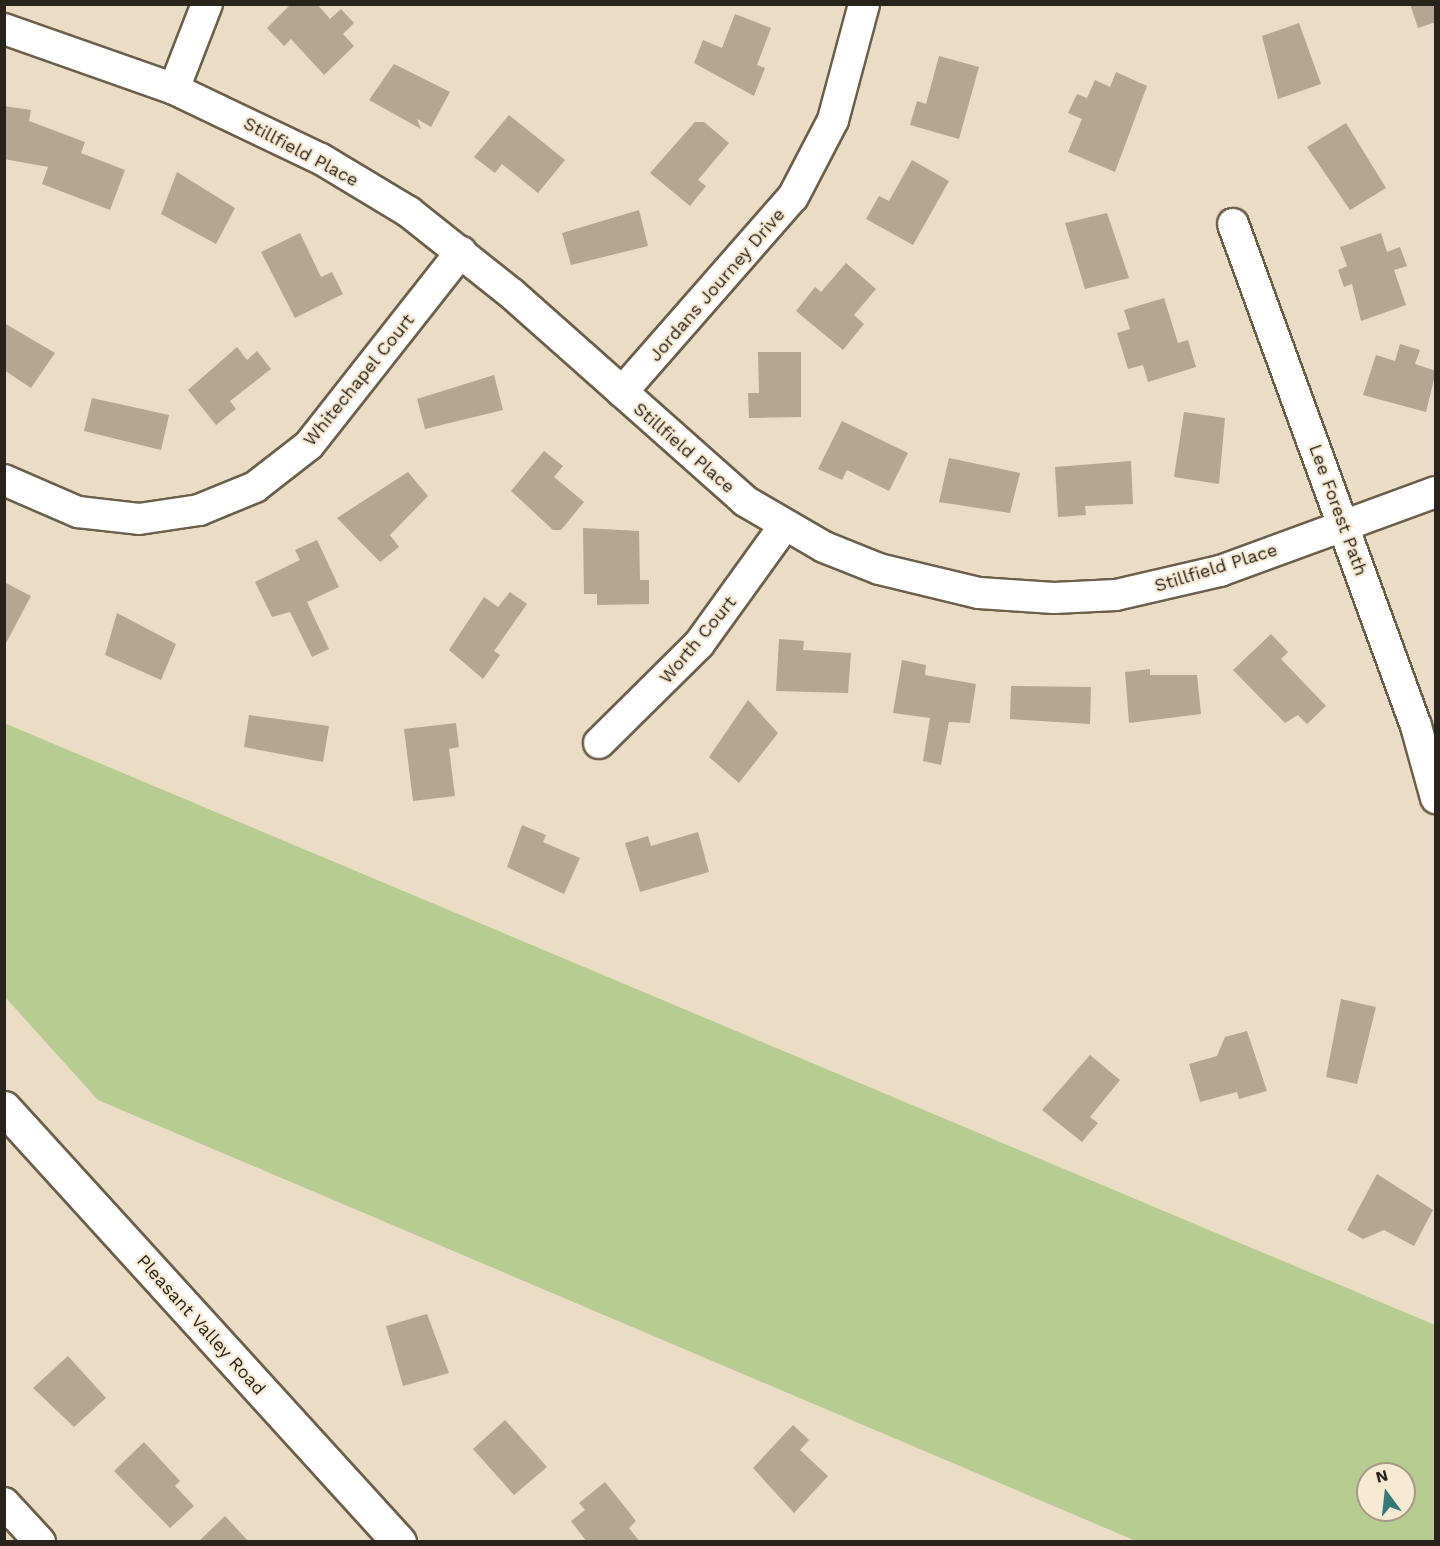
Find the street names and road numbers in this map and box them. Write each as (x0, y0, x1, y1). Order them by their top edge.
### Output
street label: Stillfield Place (240, 113, 362, 191)
street label: Jordans Journey Drive (644, 204, 790, 366)
street label: Whitechapel Court (299, 309, 419, 451)
street label: Stillfield Place (629, 398, 739, 498)
street label: Lee Forest Path (1304, 441, 1372, 579)
street label: Stillfield Place (1152, 539, 1280, 597)
street label: Worth Court (655, 592, 741, 688)
street label: Pleasant Valley Road (132, 1250, 270, 1400)

